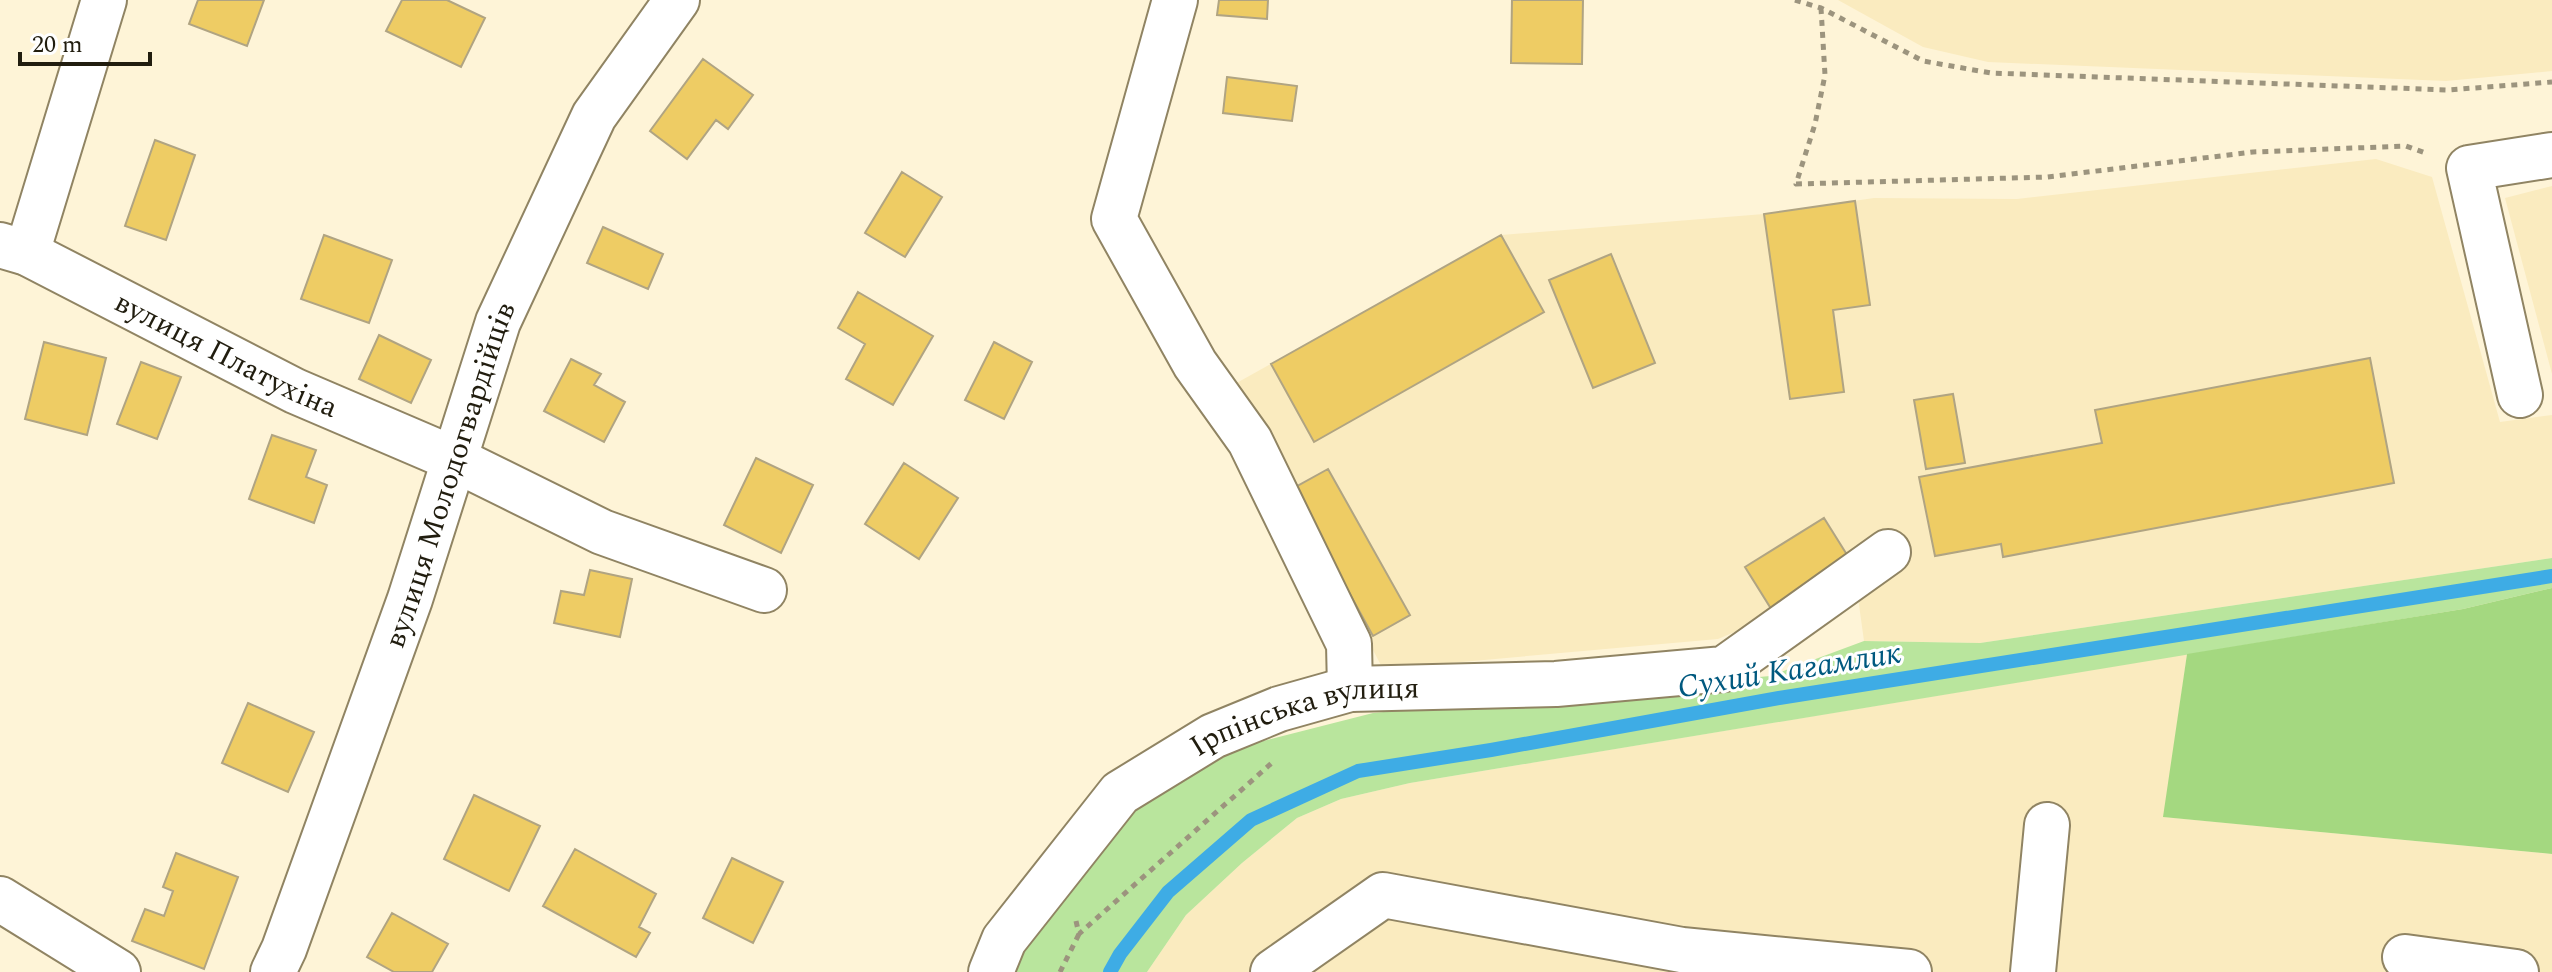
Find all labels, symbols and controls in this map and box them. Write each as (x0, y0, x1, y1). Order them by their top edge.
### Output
scale bar (20, 16, 150, 66)
text: 20 m (32, 27, 83, 63)
street label: вулиця Платухіна (106, 280, 345, 431)
street label: вулиця Молодогвардійців (372, 294, 528, 654)
water label: Сухий Кагамлик (1674, 629, 1905, 712)
street label: Ірпінська вулиця (1181, 665, 1420, 769)

